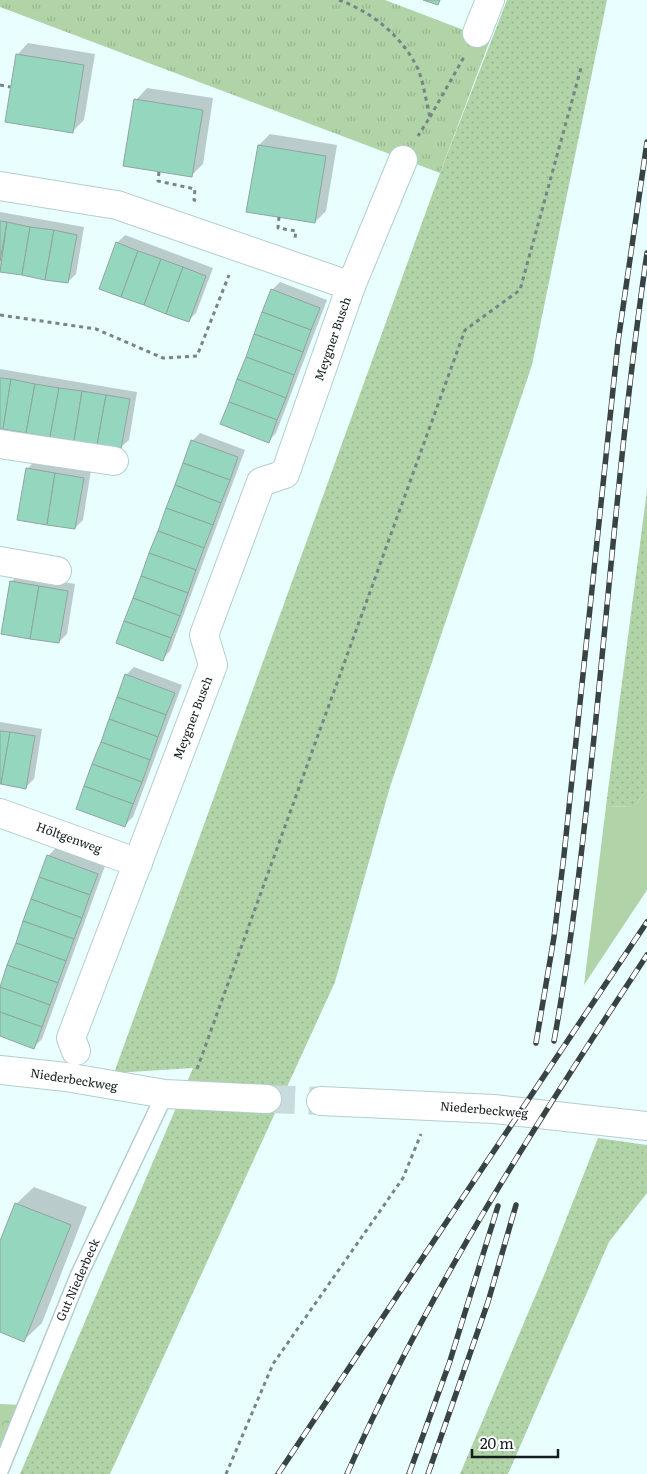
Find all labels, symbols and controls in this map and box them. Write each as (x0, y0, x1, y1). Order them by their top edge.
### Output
street label: Meygner Busch (309, 294, 355, 383)
street label: Meygner Busch (168, 673, 216, 762)
street label: Höltgenweg (34, 817, 105, 857)
street label: Niederbeckweg (29, 1063, 119, 1095)
street label: Niederbeckweg (439, 1096, 529, 1122)
street label: Gut Niederbeck (51, 1235, 104, 1324)
scale bar (472, 1426, 558, 1458)
text: 20 m (480, 1431, 514, 1454)

